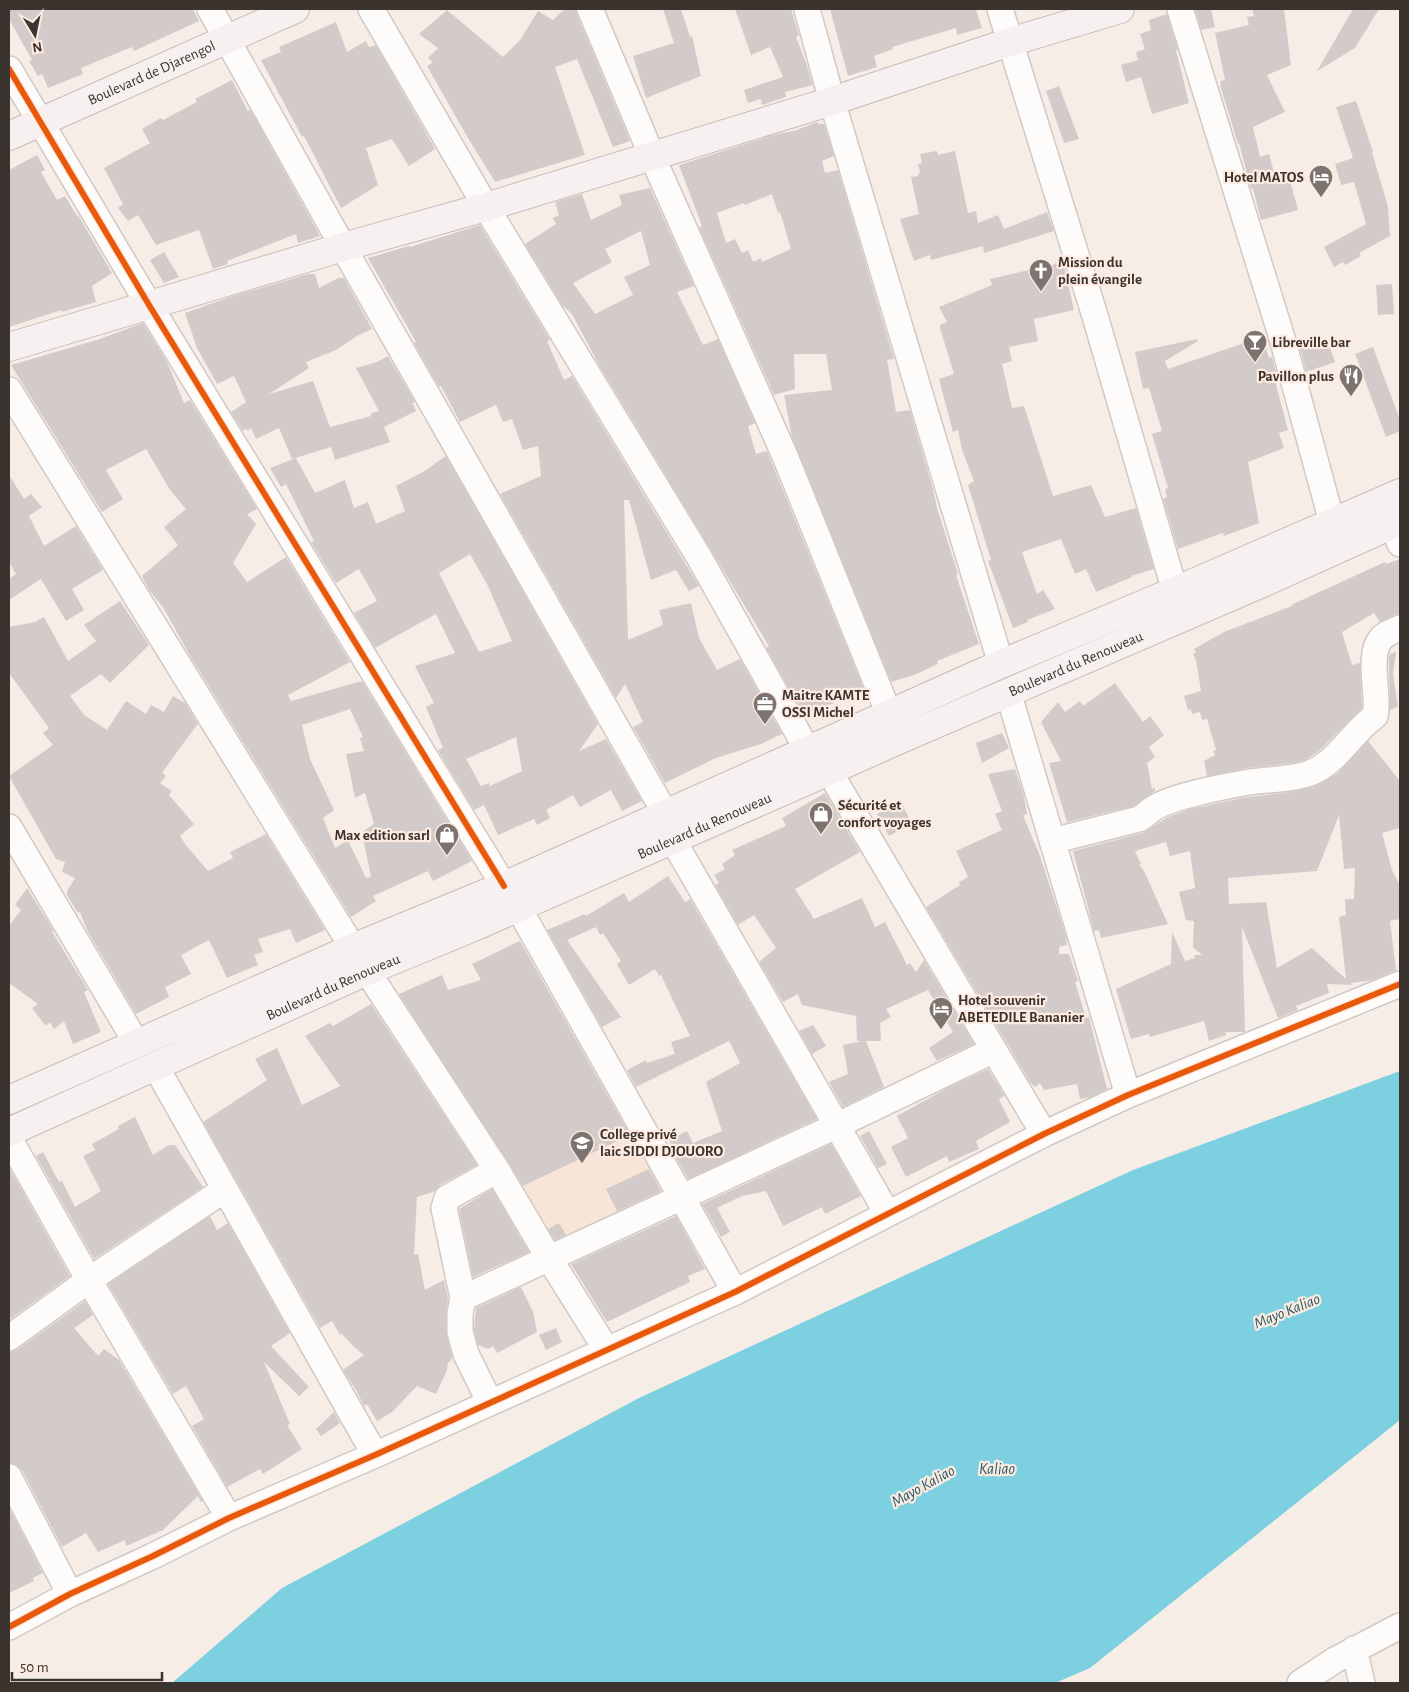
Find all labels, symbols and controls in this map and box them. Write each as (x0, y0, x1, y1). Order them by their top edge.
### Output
north arrow (10, 10, 60, 60)
street label: Boulevard de Djarengol (86, 38, 217, 107)
text: N (31, 39, 43, 55)
hotel icon: Hotel MATOS (1308, 164, 1334, 198)
place label: Hotel MATOS (1224, 170, 1304, 185)
place label: Mission du plein évangile (1058, 255, 1142, 287)
church icon: Mission du plein évangile (1028, 258, 1054, 292)
bar icon: Libreville bar (1242, 329, 1268, 363)
place label: Libreville bar (1272, 335, 1351, 350)
restaurant icon: Pavillon plus (1338, 363, 1364, 397)
place label: Pavillon plus (1258, 369, 1334, 384)
street label: Boulevard du Renouveau (1006, 628, 1145, 699)
place label: Maitre KAMTE OSSI Michel (782, 688, 870, 720)
office icon: Maitre KAMTE OSSI Michel (752, 691, 778, 725)
street label: Boulevard du Renouveau (635, 790, 774, 862)
place label: Sécurité et confort voyages (838, 798, 932, 830)
shop icon: Sécurité et confort voyages (808, 801, 834, 835)
shop icon: Max edition sarl (434, 822, 460, 856)
place label: Max edition sarl (334, 828, 430, 843)
street label: Boulevard du Renouveau (264, 951, 402, 1023)
place label: Hotel souvenir ABETEDILE Bananier (958, 993, 1085, 1025)
hotel icon: Hotel souvenir ABETEDILE Bananier (928, 996, 954, 1030)
place label: College privé laic SIDDI DJOUORO (600, 1127, 723, 1159)
school or university icon: College privé laic SIDDI DJOUORO (569, 1130, 595, 1164)
water label: Mayo Kaliao (1252, 1290, 1323, 1331)
water label: Kaliao (979, 1461, 1015, 1477)
water label: Mayo Kaliao (889, 1462, 958, 1510)
scale bar (12, 1650, 162, 1682)
text: 50 m (20, 1660, 49, 1675)

